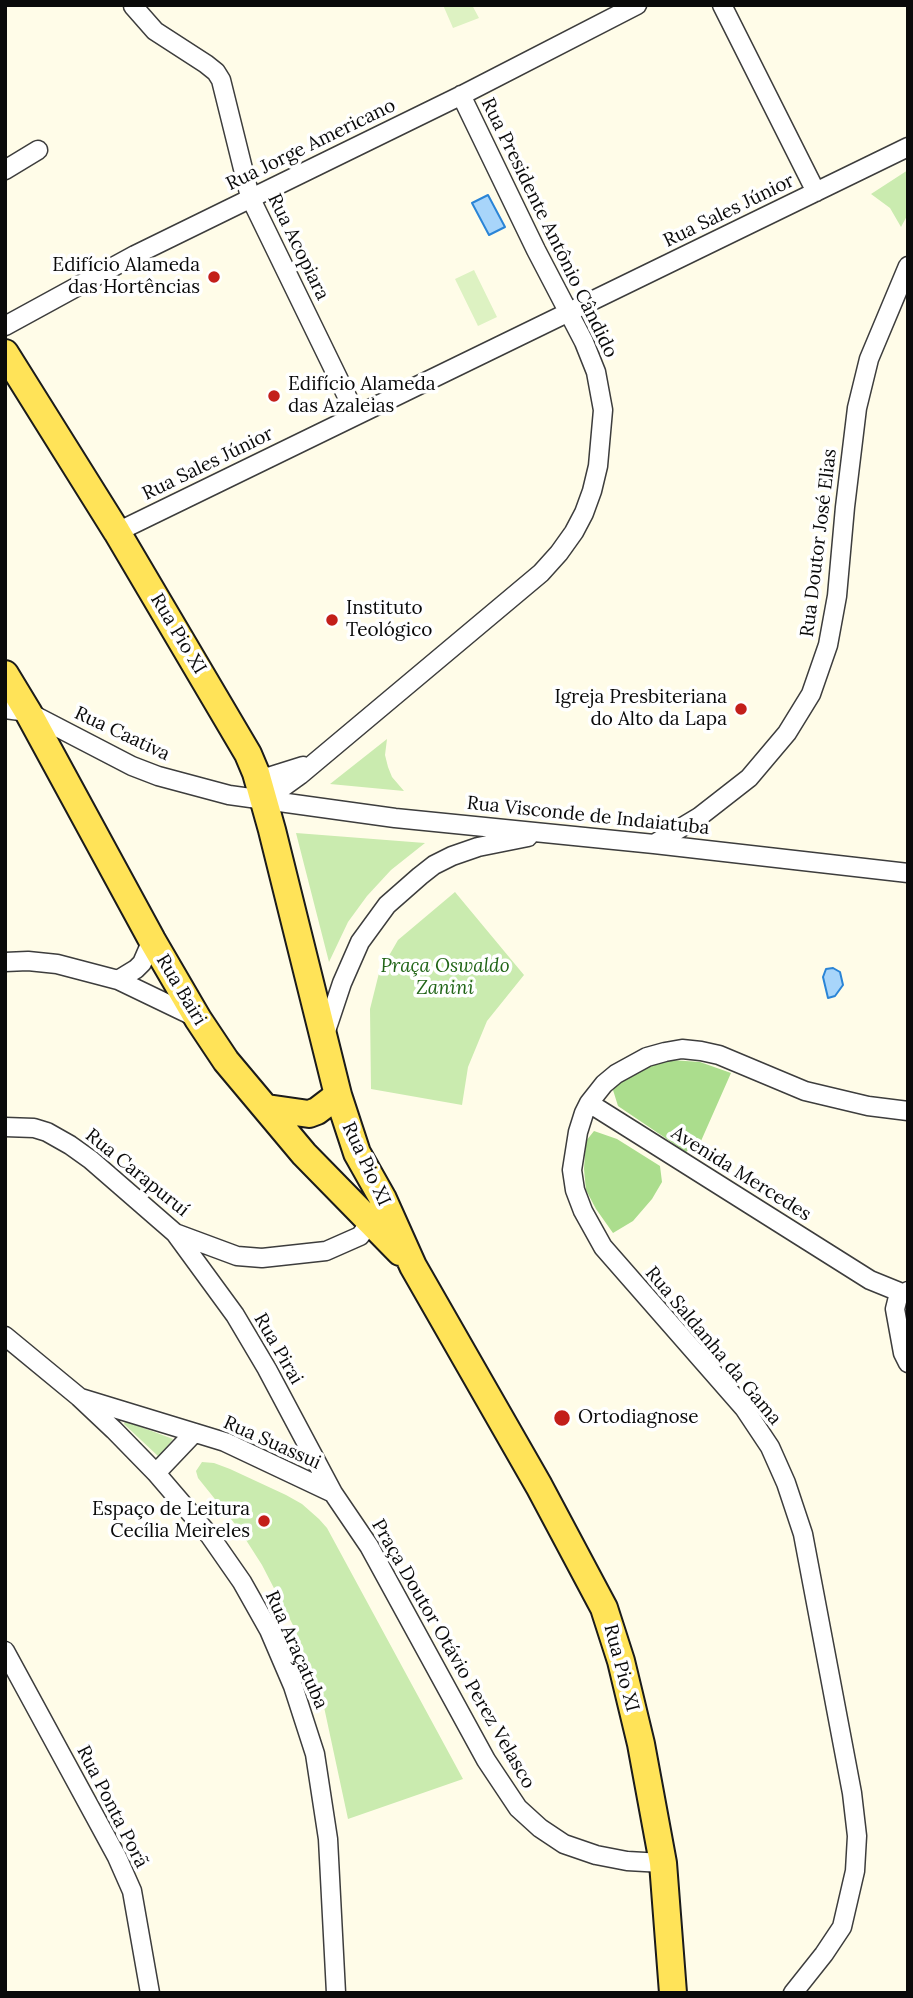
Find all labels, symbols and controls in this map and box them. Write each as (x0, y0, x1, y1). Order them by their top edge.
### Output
street label: Rua Jorge Americano (223, 94, 399, 196)
street label: Rua Presidente Antônio Cândido (476, 94, 622, 362)
street label: Rua Sales Júnior (660, 170, 798, 252)
street label: Rua Acopiara (262, 190, 334, 304)
place label: Edifício Alameda das Hortências (52, 255, 200, 299)
marker: Edifício Alameda das Hortências (206, 269, 222, 285)
place label: Edifício Alameda das Azaleias (288, 374, 436, 418)
marker: Edifício Alameda das Azaleias (266, 388, 282, 404)
street label: Rua Sales Júnior (139, 423, 277, 505)
street label: Rua Doutor José Elias (796, 448, 842, 638)
street label: Rua Pio XI (145, 590, 211, 678)
place label: Instituto Teológico (346, 598, 432, 642)
marker: Instituto Teológico (324, 612, 340, 628)
place label: Igreja Presbiteriana do Alto da Lapa (554, 687, 727, 731)
marker: Igreja Presbiteriana do Alto da Lapa (733, 701, 749, 717)
street label: Rua Caativa (71, 702, 173, 766)
street label: Rua Visconde de Indaiatuba (466, 792, 710, 840)
street label: Rua Bairi (151, 950, 211, 1030)
park label: Praça Oswaldo Zanini (380, 956, 510, 1000)
street label: Rua Pio XI (337, 1119, 395, 1209)
street label: Avenida Mercedes (667, 1122, 815, 1226)
street label: Rua Carapuruí (81, 1124, 193, 1222)
street label: Rua Saldanha da Gama (640, 1262, 786, 1430)
street label: Rua Pirai (249, 1309, 307, 1389)
place label: Ortodiagnose (578, 1407, 699, 1429)
marker: Ortodiagnose (552, 1408, 572, 1428)
street label: Rua Suassui (220, 1411, 324, 1475)
place label: Espaço de Leitura Cecília Meireles (92, 1499, 250, 1543)
marker: Espaço de Leitura Cecília Meireles (256, 1513, 272, 1529)
street label: Praça Doutor Otávio Perez Velasco (366, 1515, 540, 1793)
street label: Rua Araçatuba (260, 1587, 332, 1713)
street label: Rua Pio XI (598, 1622, 644, 1714)
street label: Rua Ponta Porã (71, 1742, 153, 1872)

